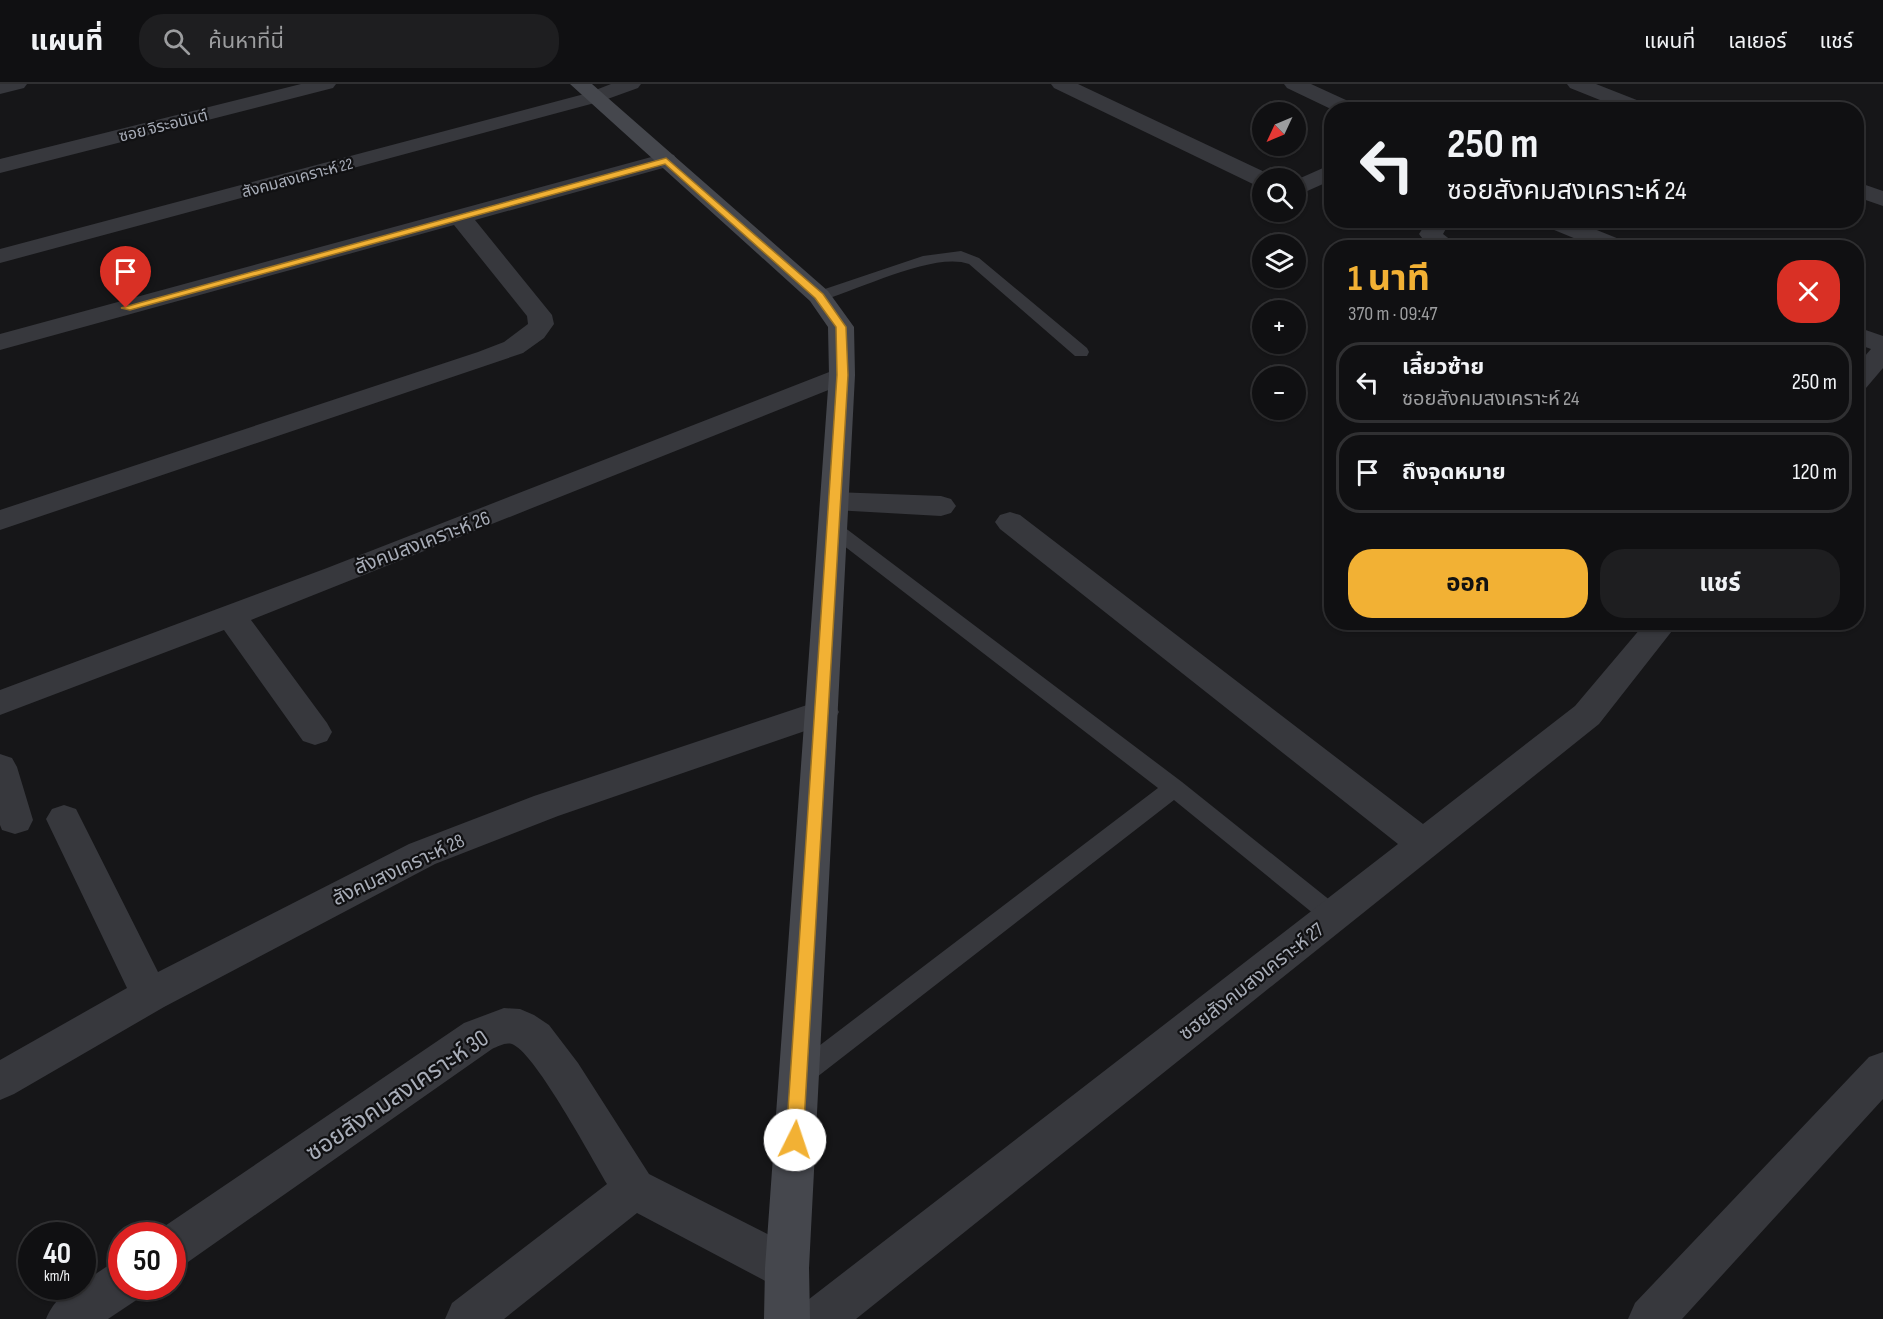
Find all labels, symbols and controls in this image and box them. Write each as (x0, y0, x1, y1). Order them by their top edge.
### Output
search box (139, 14, 559, 68)
text: แผนที่ (30, 25, 103, 58)
icon: search (160, 25, 193, 58)
text: ค้นหาที่นี่ (208, 28, 284, 55)
text: แผนที่ (1644, 29, 1695, 54)
text: เลเยอร์ (1728, 29, 1787, 54)
text: แชร์ (1820, 29, 1853, 54)
north arrow (1252, 102, 1306, 156)
map controls (1252, 102, 1306, 420)
street label: ซอย จิระอนันต์ (117, 106, 210, 147)
text: 250 m (1447, 119, 1538, 170)
icon: left (1348, 126, 1426, 204)
street label: สังคมสงเคราะห์ 22 (240, 154, 355, 202)
button: search (1252, 168, 1306, 222)
text: ซอยสังคมสงเคราะห์ 24 (1447, 175, 1687, 207)
button: layers (1252, 234, 1306, 288)
pin (100, 246, 151, 308)
icon: arrive (109, 255, 142, 288)
text: 1 นาที (1348, 258, 1430, 301)
button: close (1777, 260, 1840, 323)
button: + (1252, 300, 1306, 354)
text: 370 m · 09:47 (1348, 302, 1437, 326)
text: เลี้ยวซ้าย (1402, 354, 1484, 381)
button: − (1252, 366, 1306, 420)
icon: left (1351, 366, 1384, 399)
text: 250 m (1792, 369, 1837, 396)
text: ซอยสังคมสงเคราะห์ 24 (1402, 387, 1579, 411)
icon: arrive (1351, 456, 1384, 489)
text: ถึงจุดหมาย (1402, 459, 1506, 486)
text: 120 m (1793, 459, 1837, 486)
street label: สังคมสงเคราะห์ 26 (351, 506, 494, 580)
button: ออก (1348, 549, 1588, 618)
button: แชร์ (1600, 549, 1840, 618)
street label: สังคมสงเคราะห์ 28 (328, 829, 469, 911)
street label: ซฮยสังคมสงเคราะห์ 27 (1175, 918, 1329, 1046)
street label: ซอยสังคมสงเคราะห์ 30 (301, 1024, 494, 1167)
position arrow (763, 1108, 827, 1172)
speed limit sign: 50 (108, 1222, 186, 1300)
text: 40 (43, 1236, 71, 1272)
text: km/h (44, 1267, 70, 1286)

